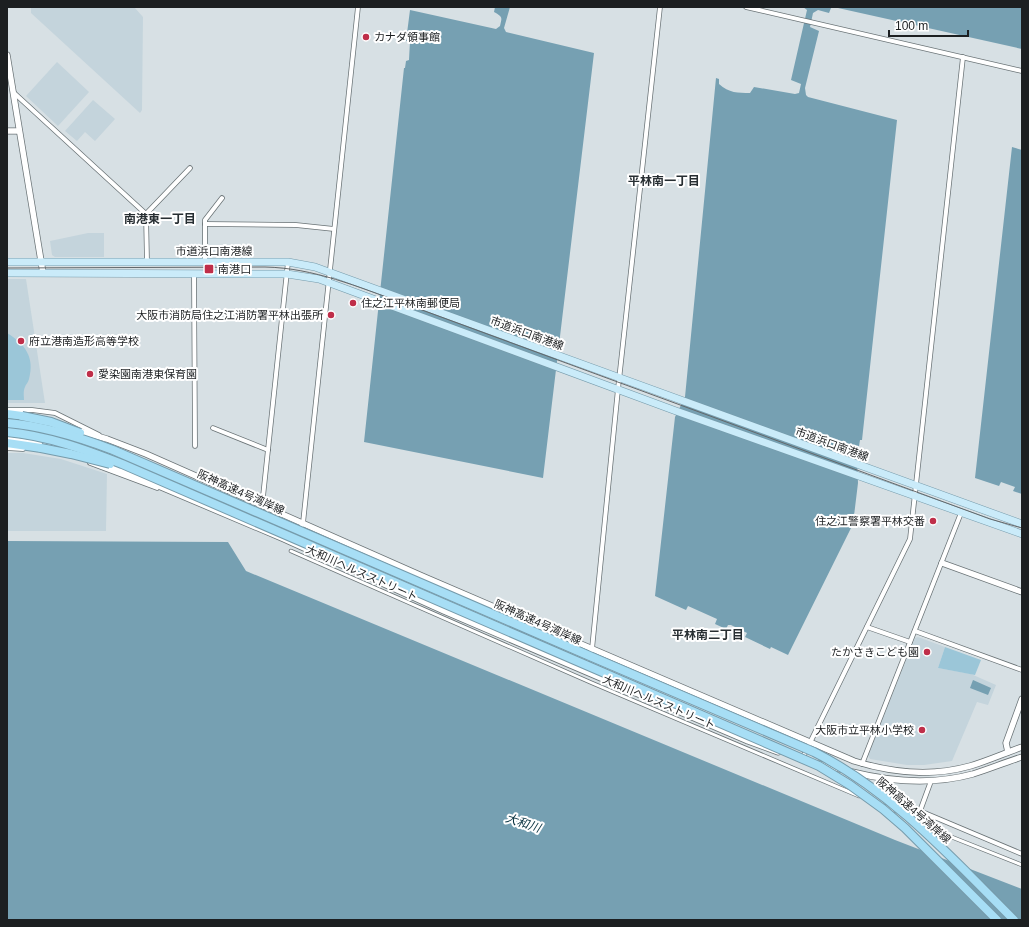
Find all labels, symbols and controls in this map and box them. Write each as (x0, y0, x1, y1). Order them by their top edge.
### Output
scale bar (889, 12, 968, 38)
text: 100 m (895, 19, 928, 33)
place label: カナダ領事館 (374, 31, 440, 43)
marker: カナダ領事館 (361, 32, 371, 42)
district label: 平林南一丁目 (628, 174, 700, 188)
district label: 南港東一丁目 (124, 212, 196, 226)
street label: 市道浜口南港線 (176, 245, 253, 257)
marker: 南港口 (203, 263, 215, 275)
place label: 南港口 (218, 263, 251, 275)
place label: 住之江平林南郵便局 (361, 297, 460, 309)
marker: 住之江平林南郵便局 (348, 298, 358, 308)
place label: 大阪市消防局住之江消防署平林出張所 (136, 309, 324, 321)
marker: 大阪市消防局住之江消防署平林出張所 (326, 310, 336, 320)
street label: 市道浜口南港線 (489, 314, 565, 352)
place label: 府立港南造形高等学校 (29, 335, 139, 347)
marker: 府立港南造形高等学校 (16, 336, 26, 346)
place label: 愛染園南港東保育園 (98, 368, 197, 380)
marker: 愛染園南港東保育園 (85, 369, 95, 379)
street label: 市道浜口南港線 (794, 425, 870, 463)
street label: 阪神高速4号湾岸線 (196, 467, 286, 517)
place label: 住之江警察署平林交番 (815, 515, 925, 527)
marker: 住之江警察署平林交番 (928, 516, 938, 526)
street label: 大和川ヘルスストリート (304, 543, 420, 603)
street label: 阪神高速4号湾岸線 (493, 597, 583, 647)
district label: 平林南二丁目 (672, 628, 744, 642)
place label: たかさきこども園 (831, 646, 919, 658)
marker: たかさきこども園 (922, 647, 932, 657)
street label: 大和川ヘルスストリート (601, 673, 717, 731)
place label: 大阪市立平林小学校 (815, 724, 914, 736)
marker: 大阪市立平林小学校 (917, 725, 927, 735)
street label: 阪神高速4号湾岸線 (875, 775, 953, 845)
water label: 大和川 (504, 811, 544, 836)

